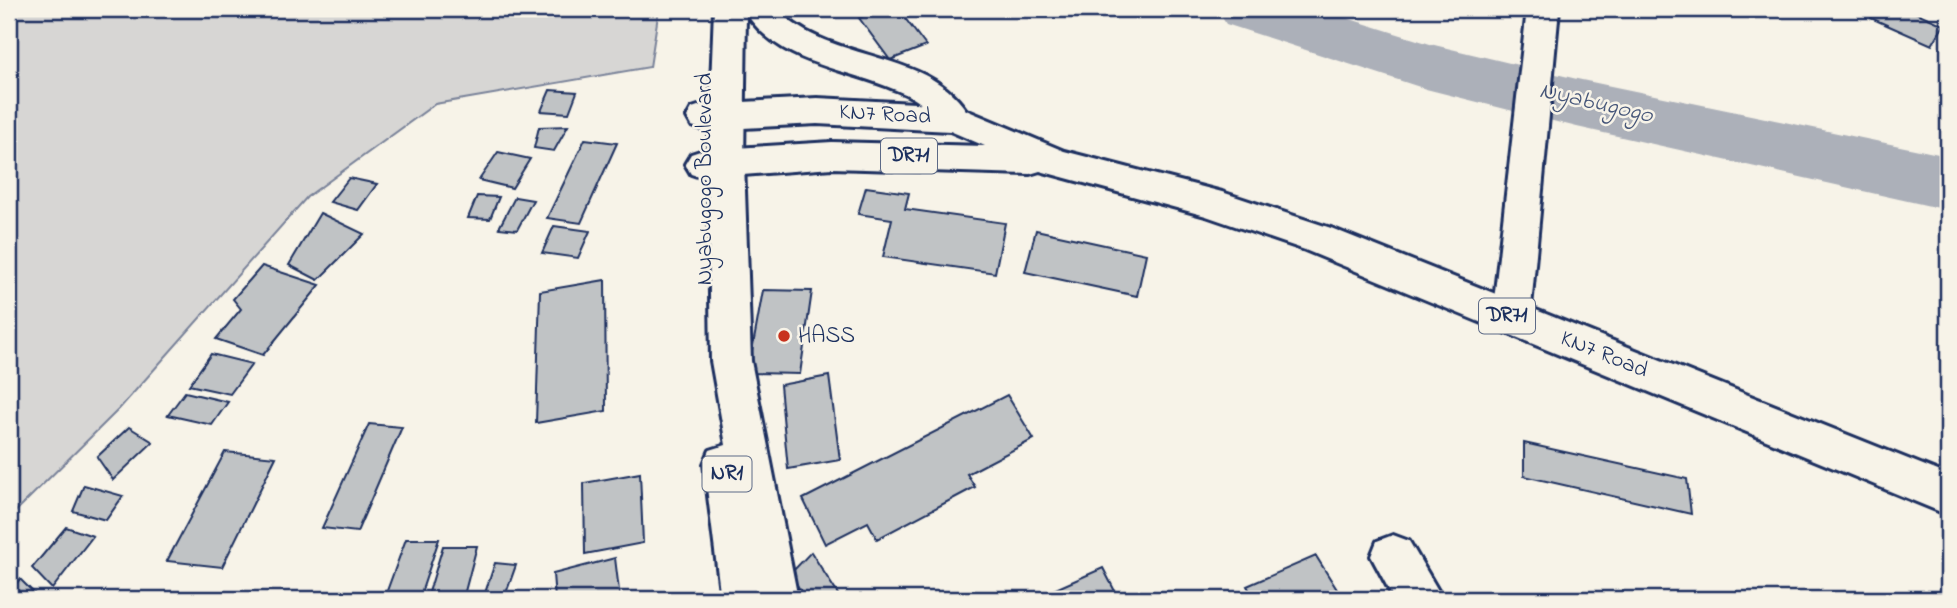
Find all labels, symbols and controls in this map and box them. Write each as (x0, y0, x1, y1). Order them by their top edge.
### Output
street label: Nyabugogo Boulevard (689, 73, 724, 285)
water label: Nyabugogo (1536, 74, 1658, 134)
street label: KN7 Road (838, 96, 932, 134)
road number: DR71 (881, 138, 937, 174)
road number: DR71 (1479, 298, 1535, 334)
place label: HASS (798, 320, 855, 353)
street label: KN7 Road (1555, 322, 1653, 388)
marker: HASS (776, 328, 792, 344)
road number: NR1 (702, 456, 752, 491)

